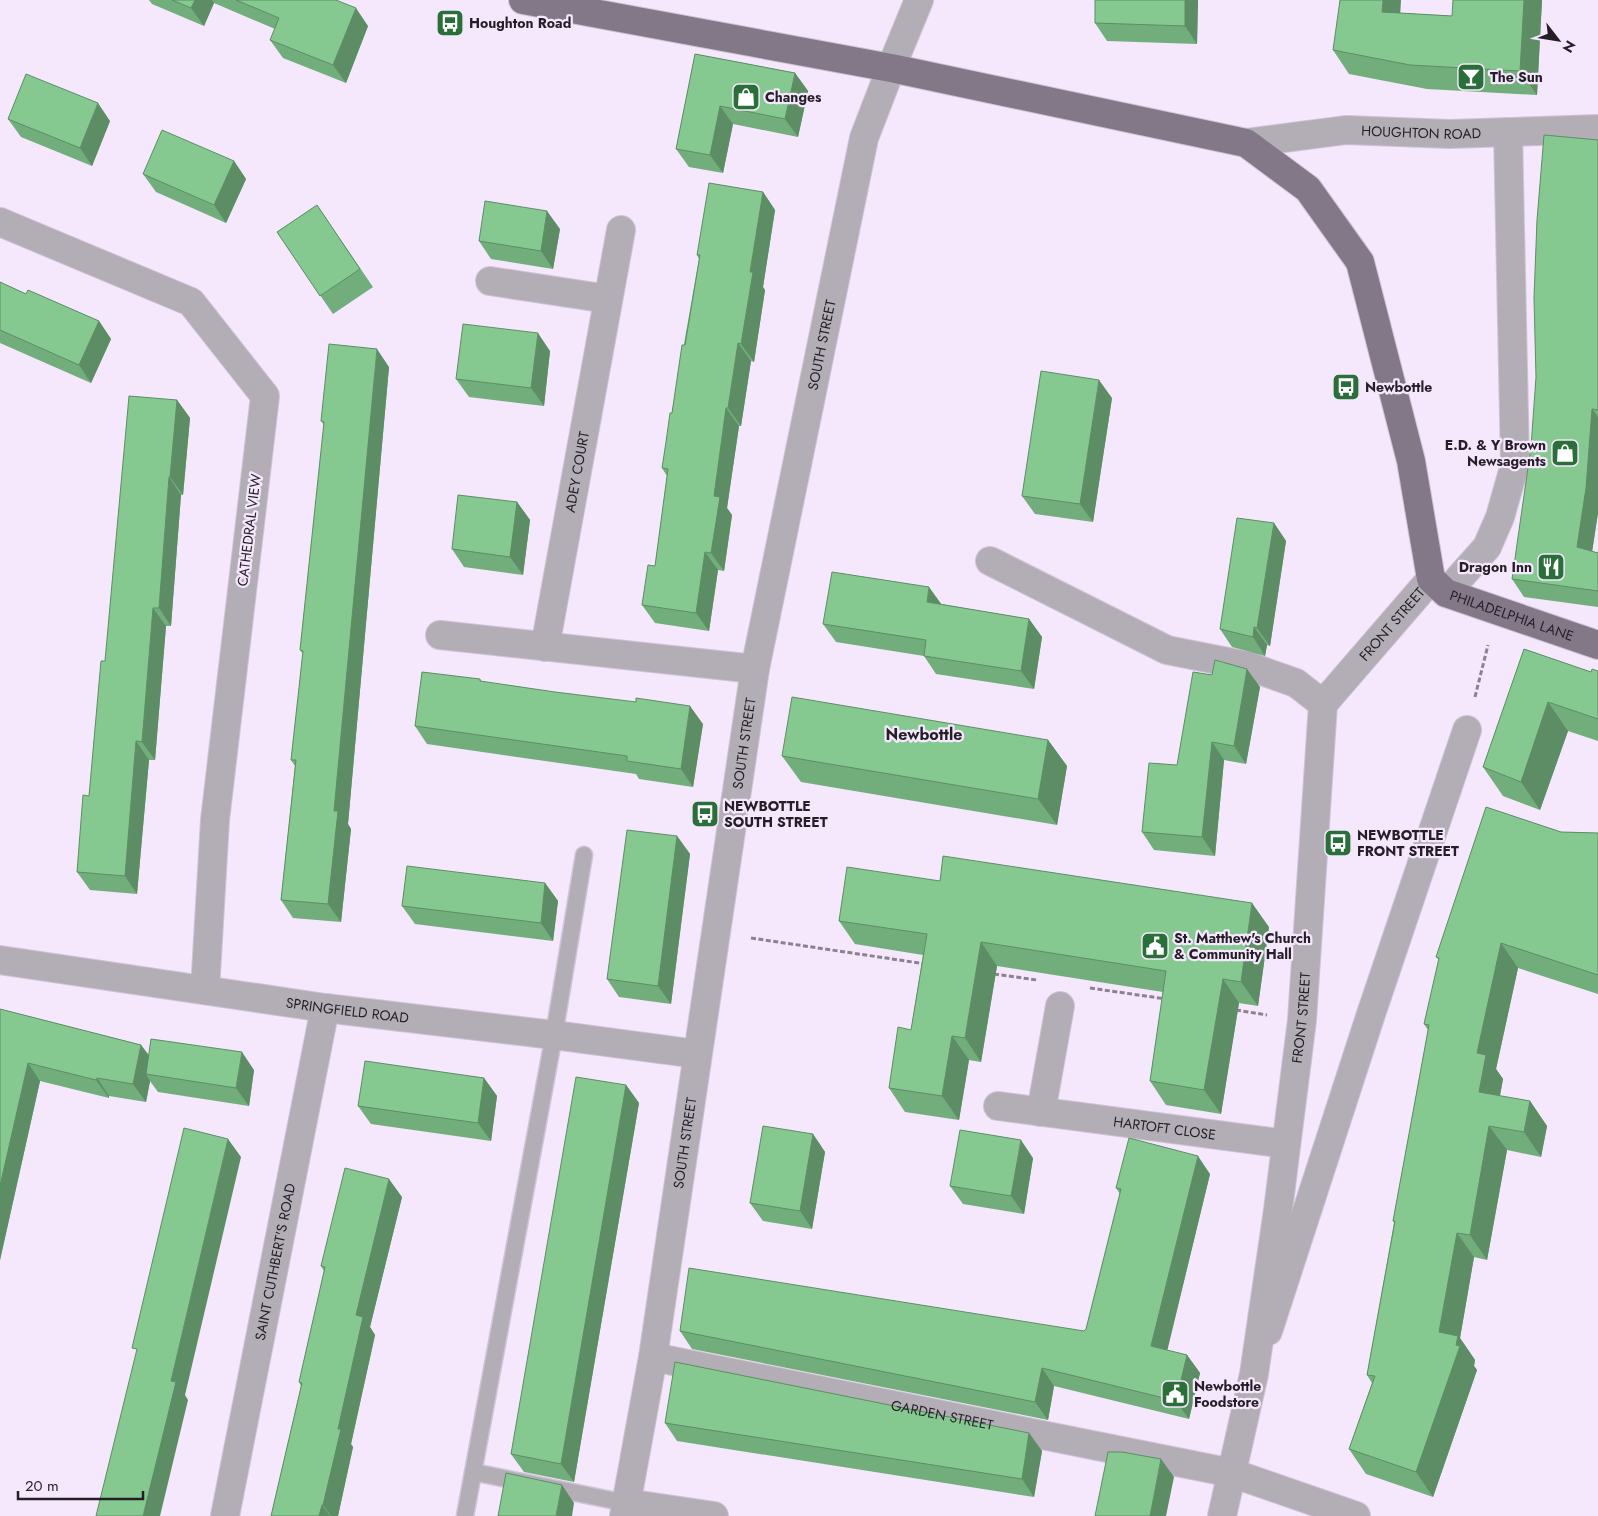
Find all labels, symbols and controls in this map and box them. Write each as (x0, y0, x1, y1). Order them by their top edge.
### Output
bus stop icon: Houghton Road (435, 8, 465, 38)
place label: Houghton Road (469, 13, 571, 33)
north arrow (1533, 15, 1583, 65)
text: N (1558, 37, 1581, 57)
bar icon: The Sun (1456, 62, 1486, 92)
place label: The Sun (1490, 67, 1543, 87)
shop icon: Changes (731, 82, 761, 112)
place label: Changes (765, 87, 822, 107)
street label: HOUGHTON ROAD (1361, 121, 1481, 144)
street label: SOUTH STREET (802, 297, 841, 392)
bus stop icon: Newbottle (1331, 372, 1361, 402)
place label: Newbottle (1365, 377, 1432, 397)
street label: ADEY COURT (560, 429, 594, 514)
place label: E.D. & Y Brown Newsagents (1445, 435, 1547, 471)
shop icon: E.D. & Y Brown Newsagents (1550, 438, 1580, 468)
street label: CATHEDRAL VIEW (232, 472, 266, 587)
restaurant icon: Dragon Inn (1536, 552, 1566, 582)
place label: Dragon Inn (1459, 557, 1532, 577)
street label: FRONT STREET (1355, 583, 1430, 665)
street label: PHILADELPHIA LANE (1447, 585, 1576, 646)
street label: SOUTH STREET (727, 696, 761, 790)
district label: Newbottle (886, 723, 962, 746)
place label: NEWBOTTLE SOUTH STREET (724, 796, 828, 832)
bus stop icon: NEWBOTTLE SOUTH STREET (690, 799, 720, 829)
place label: NEWBOTTLE FRONT STREET (1357, 825, 1459, 861)
bus stop icon: NEWBOTTLE FRONT STREET (1323, 828, 1353, 858)
place label: St. Matthew's Church & Community Hall (1174, 928, 1311, 964)
public building icon: St. Matthew's Church & Community Hall (1140, 931, 1170, 961)
street label: FRONT STREET (1287, 971, 1315, 1064)
street label: SPRINGFIELD ROAD (285, 992, 410, 1028)
street label: SOUTH STREET (668, 1095, 701, 1190)
street label: HARTOFT CLOSE (1112, 1111, 1217, 1145)
street label: SAINT CUTHBERT'S ROAD (250, 1182, 300, 1342)
place label: Newbottle Foodstore (1194, 1376, 1261, 1412)
public building icon: Newbottle Foodstore (1160, 1379, 1190, 1409)
street label: GARDEN STREET (889, 1395, 996, 1435)
scale bar (18, 1468, 142, 1500)
text: 20 m (25, 1475, 59, 1497)

